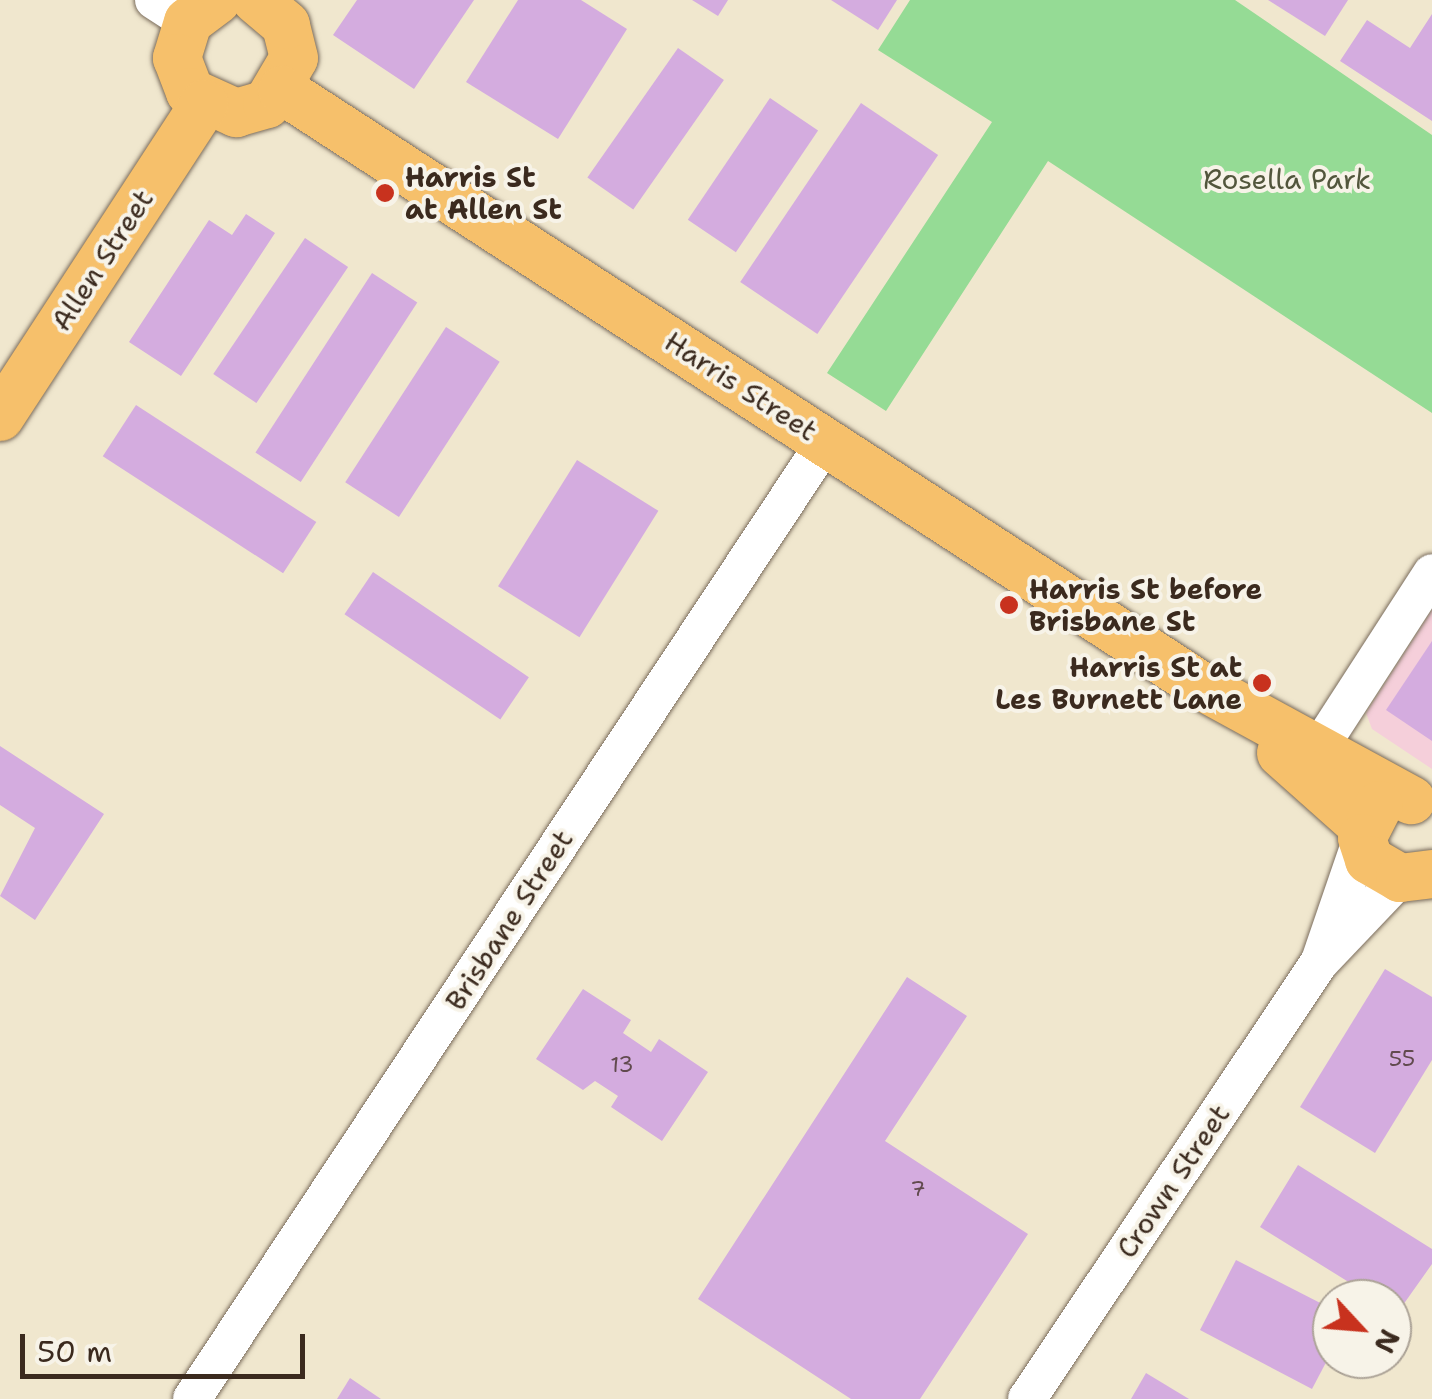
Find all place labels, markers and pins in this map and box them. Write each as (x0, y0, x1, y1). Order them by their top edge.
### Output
place label: Harris St at Allen St (405, 160, 562, 226)
marker: Harris St at Allen St (374, 182, 396, 204)
place label: Harris St before Brisbane St (1029, 572, 1262, 638)
marker: Harris St before Brisbane St (998, 594, 1020, 616)
place label: Harris St at Les Burnett Lane (995, 650, 1242, 716)
marker: Harris St at Les Burnett Lane (1251, 672, 1273, 694)

